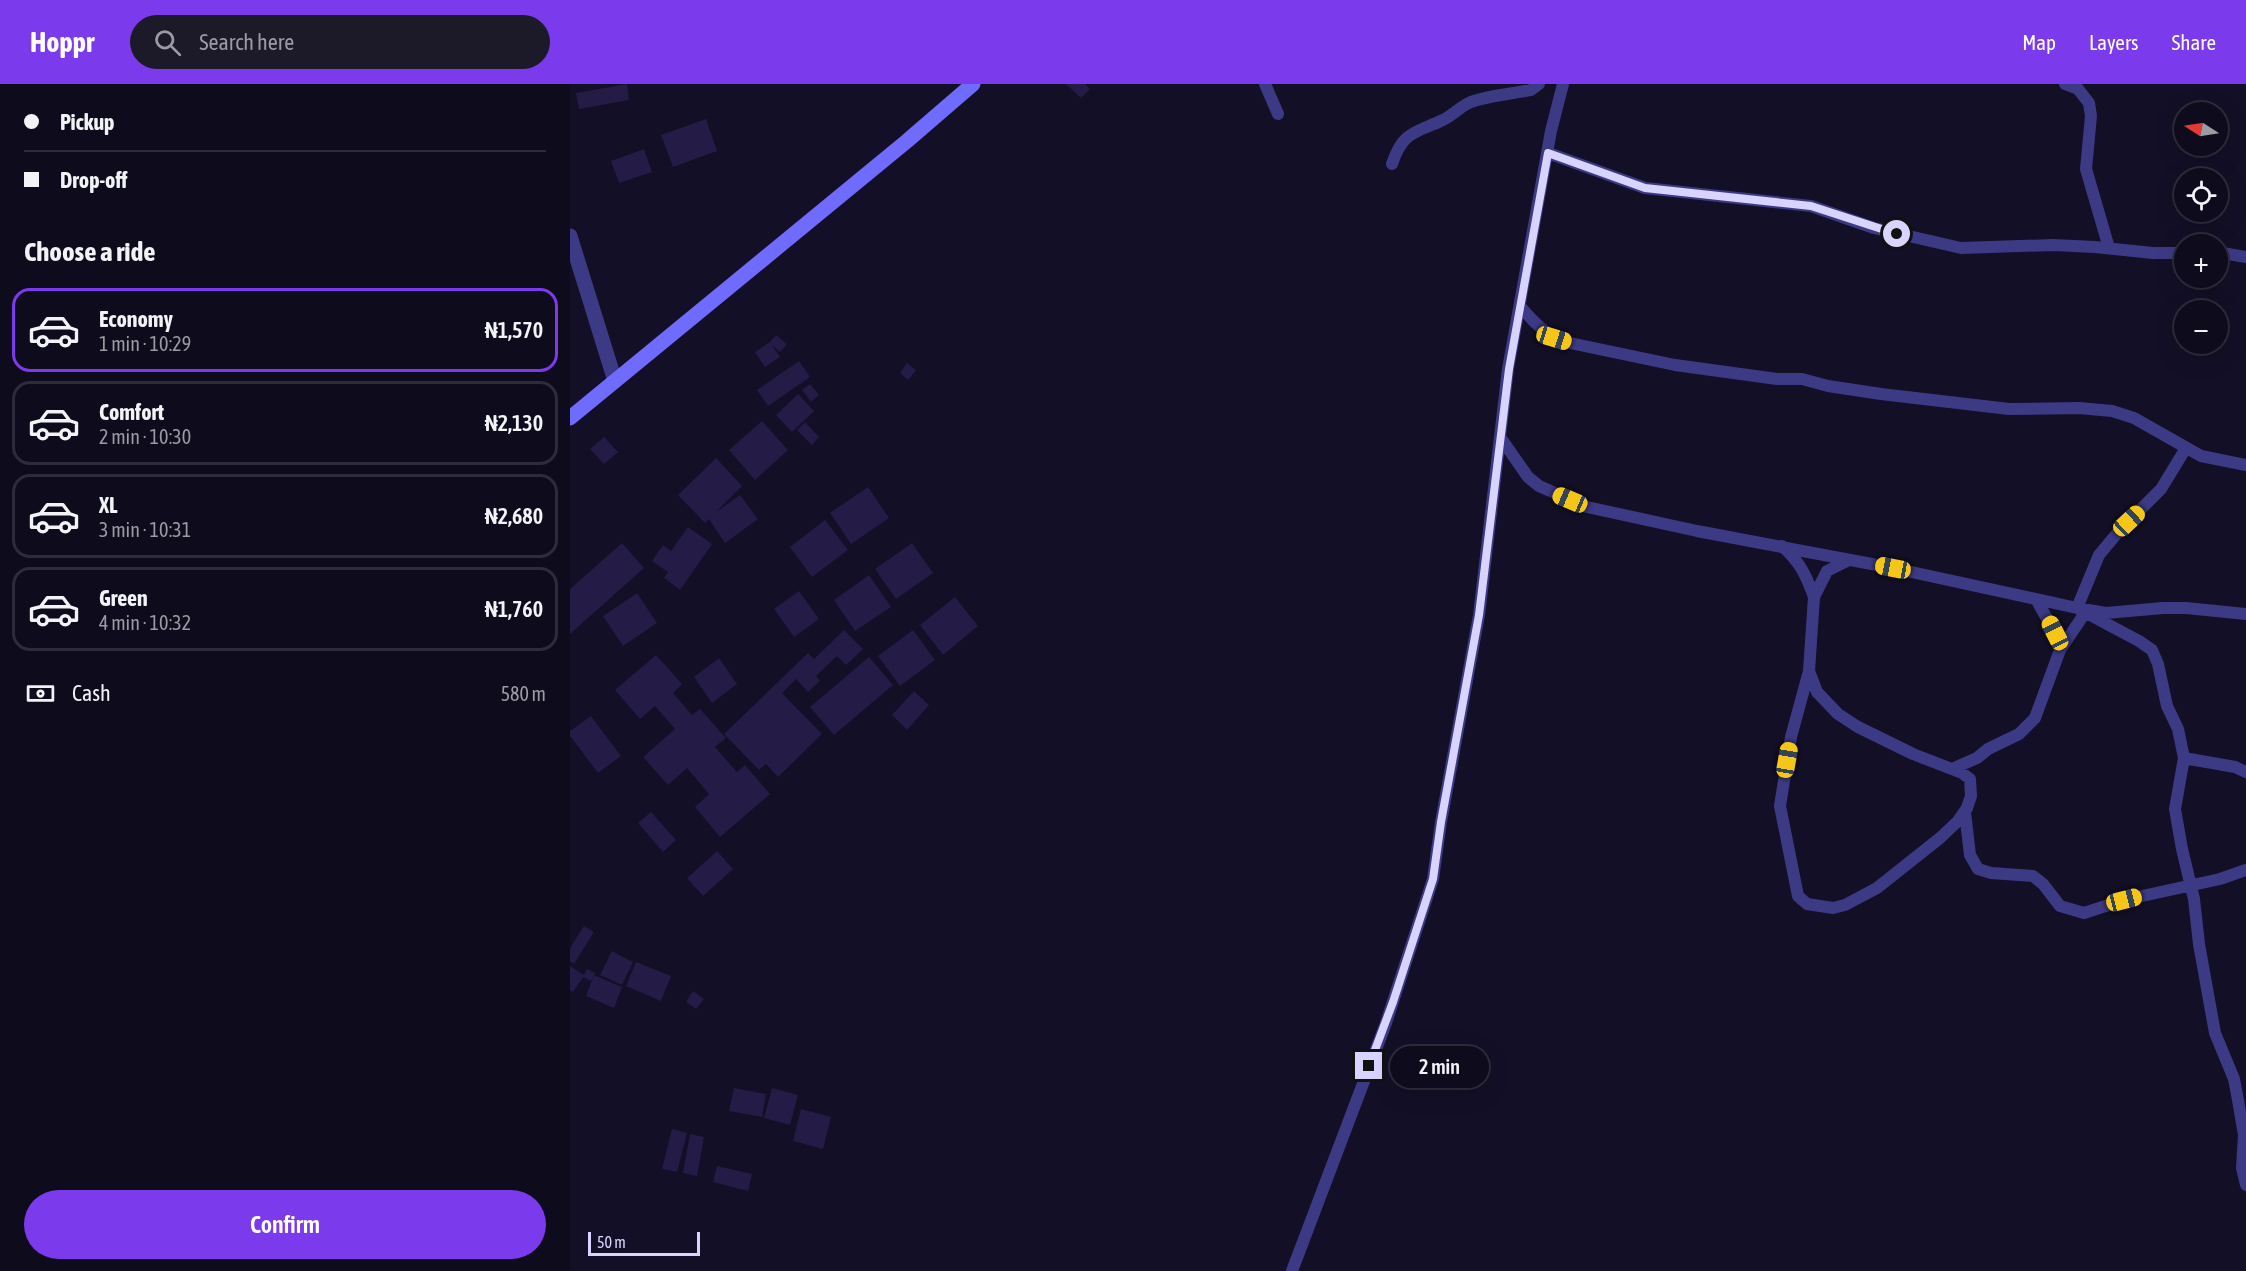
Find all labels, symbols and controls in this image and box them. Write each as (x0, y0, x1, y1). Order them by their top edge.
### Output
search box (130, 15, 550, 69)
text: Hoppr (30, 26, 94, 58)
icon: search (151, 26, 184, 59)
text: Search here (199, 29, 294, 55)
text: Map (2022, 30, 2056, 54)
text: Layers (2089, 30, 2139, 54)
text: Share (2172, 30, 2216, 54)
north arrow (2174, 102, 2228, 156)
map controls (2174, 102, 2228, 354)
text: Pickup (60, 109, 115, 135)
text: Drop-off (60, 167, 127, 193)
button: locate (2174, 168, 2228, 222)
route start (1883, 220, 1910, 247)
button: + (2174, 234, 2228, 288)
text: Choose a ride (24, 236, 156, 267)
button: − (2174, 300, 2228, 354)
icon: car (27, 303, 81, 357)
text: Economy (99, 306, 173, 332)
text: ₦1,570 (485, 317, 543, 343)
car (1534, 324, 1574, 352)
text: 1 min · 10:29 (99, 332, 191, 355)
icon: car (27, 396, 81, 450)
text: Comfort (99, 399, 164, 425)
text: ₦2,130 (485, 410, 543, 436)
text: 2 min · 10:30 (99, 425, 191, 448)
car (1550, 485, 1590, 515)
icon: car (27, 489, 81, 543)
text: XL (99, 492, 117, 518)
car (2110, 502, 2148, 540)
text: ₦2,680 (485, 503, 543, 529)
text: 3 min · 10:31 (99, 518, 191, 541)
car (1874, 556, 1912, 580)
icon: car (27, 582, 81, 636)
text: Green (99, 585, 148, 611)
text: ₦1,760 (485, 596, 543, 622)
text: 4 min · 10:32 (99, 611, 191, 634)
car (2039, 613, 2071, 653)
icon: cash (24, 677, 57, 710)
text: Cash (72, 680, 111, 706)
text: 580 m (501, 682, 546, 705)
car (1775, 741, 1799, 779)
car (2104, 887, 2144, 913)
callout: 2 min (1390, 1045, 1489, 1087)
route end (1355, 1052, 1382, 1079)
text: 2 min (1419, 1055, 1460, 1078)
button: Confirm (24, 1190, 546, 1259)
scale bar (588, 1229, 700, 1256)
text: 50 m (597, 1233, 626, 1251)

